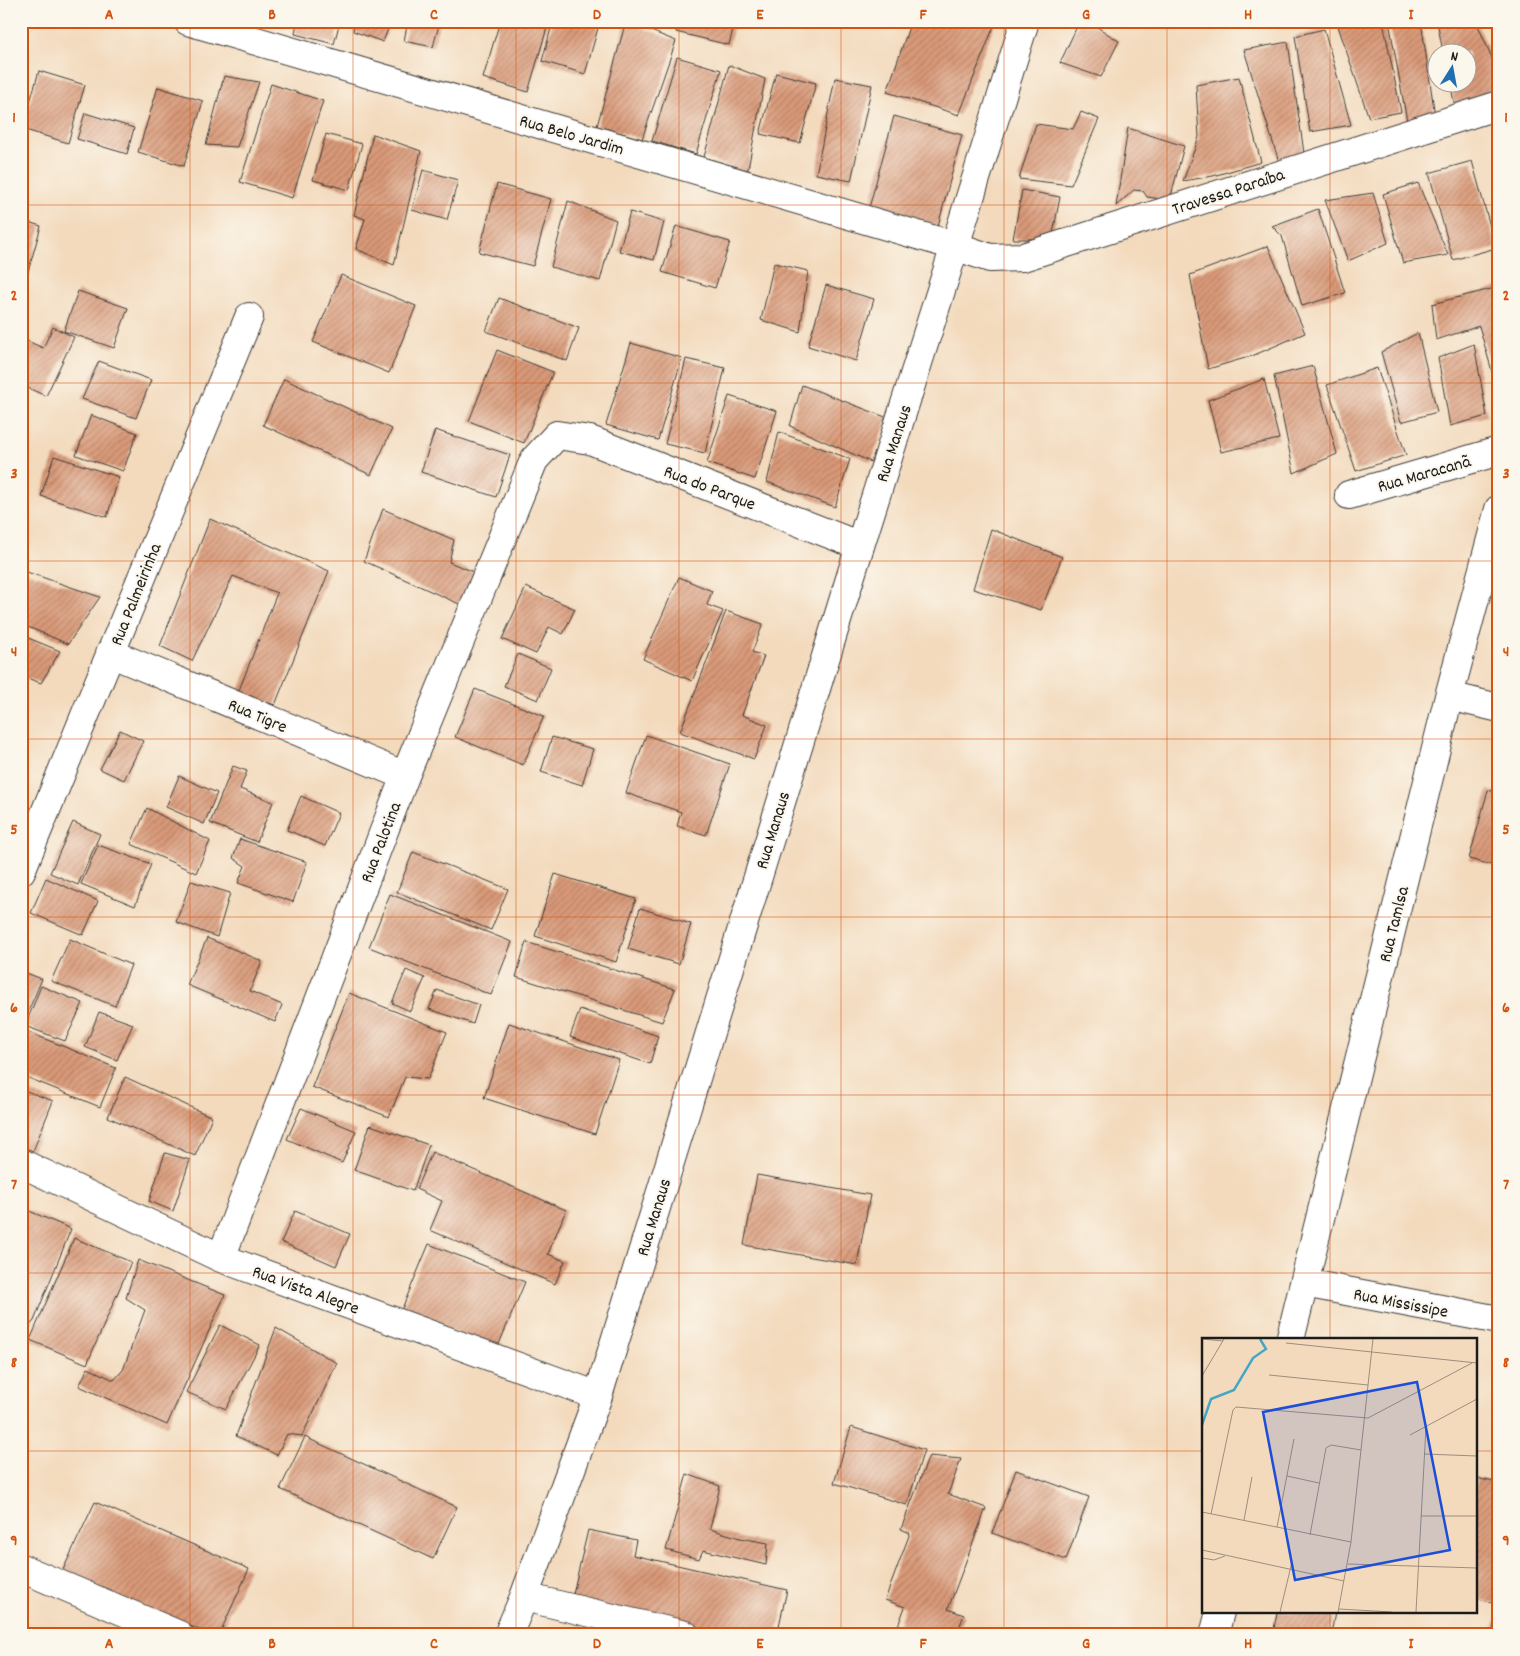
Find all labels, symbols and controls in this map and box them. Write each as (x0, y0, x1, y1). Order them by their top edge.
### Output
text: A (105, 4, 114, 27)
text: B (268, 4, 276, 27)
text: C (430, 4, 438, 27)
text: D (593, 4, 602, 27)
text: E (756, 4, 764, 27)
text: F (919, 4, 927, 27)
text: G (1082, 4, 1090, 27)
text: H (1244, 4, 1252, 27)
text: I (1409, 4, 1415, 27)
north arrow (1428, 42, 1478, 92)
text: N (1449, 47, 1459, 68)
text: 1 (12, 107, 16, 130)
text: 1 (1504, 107, 1508, 130)
street label: Rua Belo Jardim (516, 110, 627, 163)
street label: Travessa Paraíba (1169, 163, 1289, 223)
text: 2 (11, 285, 18, 308)
text: 2 (1503, 285, 1510, 308)
street label: Rua Manaus (871, 402, 920, 486)
street label: Rua Maracanã (1375, 450, 1474, 501)
street label: Rua do Parque (660, 460, 759, 518)
text: 3 (10, 463, 18, 486)
text: 3 (1502, 463, 1510, 486)
street label: Rua Palmeirinha (105, 539, 169, 650)
text: 4 (11, 641, 17, 664)
text: 4 (1503, 641, 1509, 664)
street label: Rua Tigre (224, 694, 291, 741)
street label: Rua Manaus (751, 789, 798, 873)
street label: Rua Palotina (355, 798, 409, 887)
text: 5 (10, 819, 18, 842)
text: 5 (1502, 819, 1510, 842)
street label: Rua Tamlsa (1374, 883, 1417, 965)
text: 6 (10, 997, 18, 1020)
text: 6 (1502, 997, 1510, 1020)
text: 7 (11, 1174, 17, 1197)
text: 7 (1503, 1174, 1509, 1197)
street label: Rua Manaus (632, 1176, 679, 1260)
street label: Rua Vista Alegre (248, 1260, 362, 1322)
street label: Rua Mississipe (1351, 1283, 1450, 1326)
inset map (1202, 1338, 1478, 1614)
text: 8 (11, 1352, 18, 1375)
text: 8 (1503, 1352, 1510, 1375)
text: 9 (10, 1530, 18, 1553)
text: 9 (1502, 1530, 1510, 1553)
text: A (105, 1633, 114, 1656)
text: B (268, 1633, 276, 1656)
text: C (430, 1633, 438, 1656)
text: D (593, 1633, 602, 1656)
text: E (756, 1633, 764, 1656)
text: F (919, 1633, 927, 1656)
text: G (1082, 1633, 1090, 1656)
text: H (1244, 1633, 1252, 1656)
text: I (1409, 1633, 1415, 1656)

